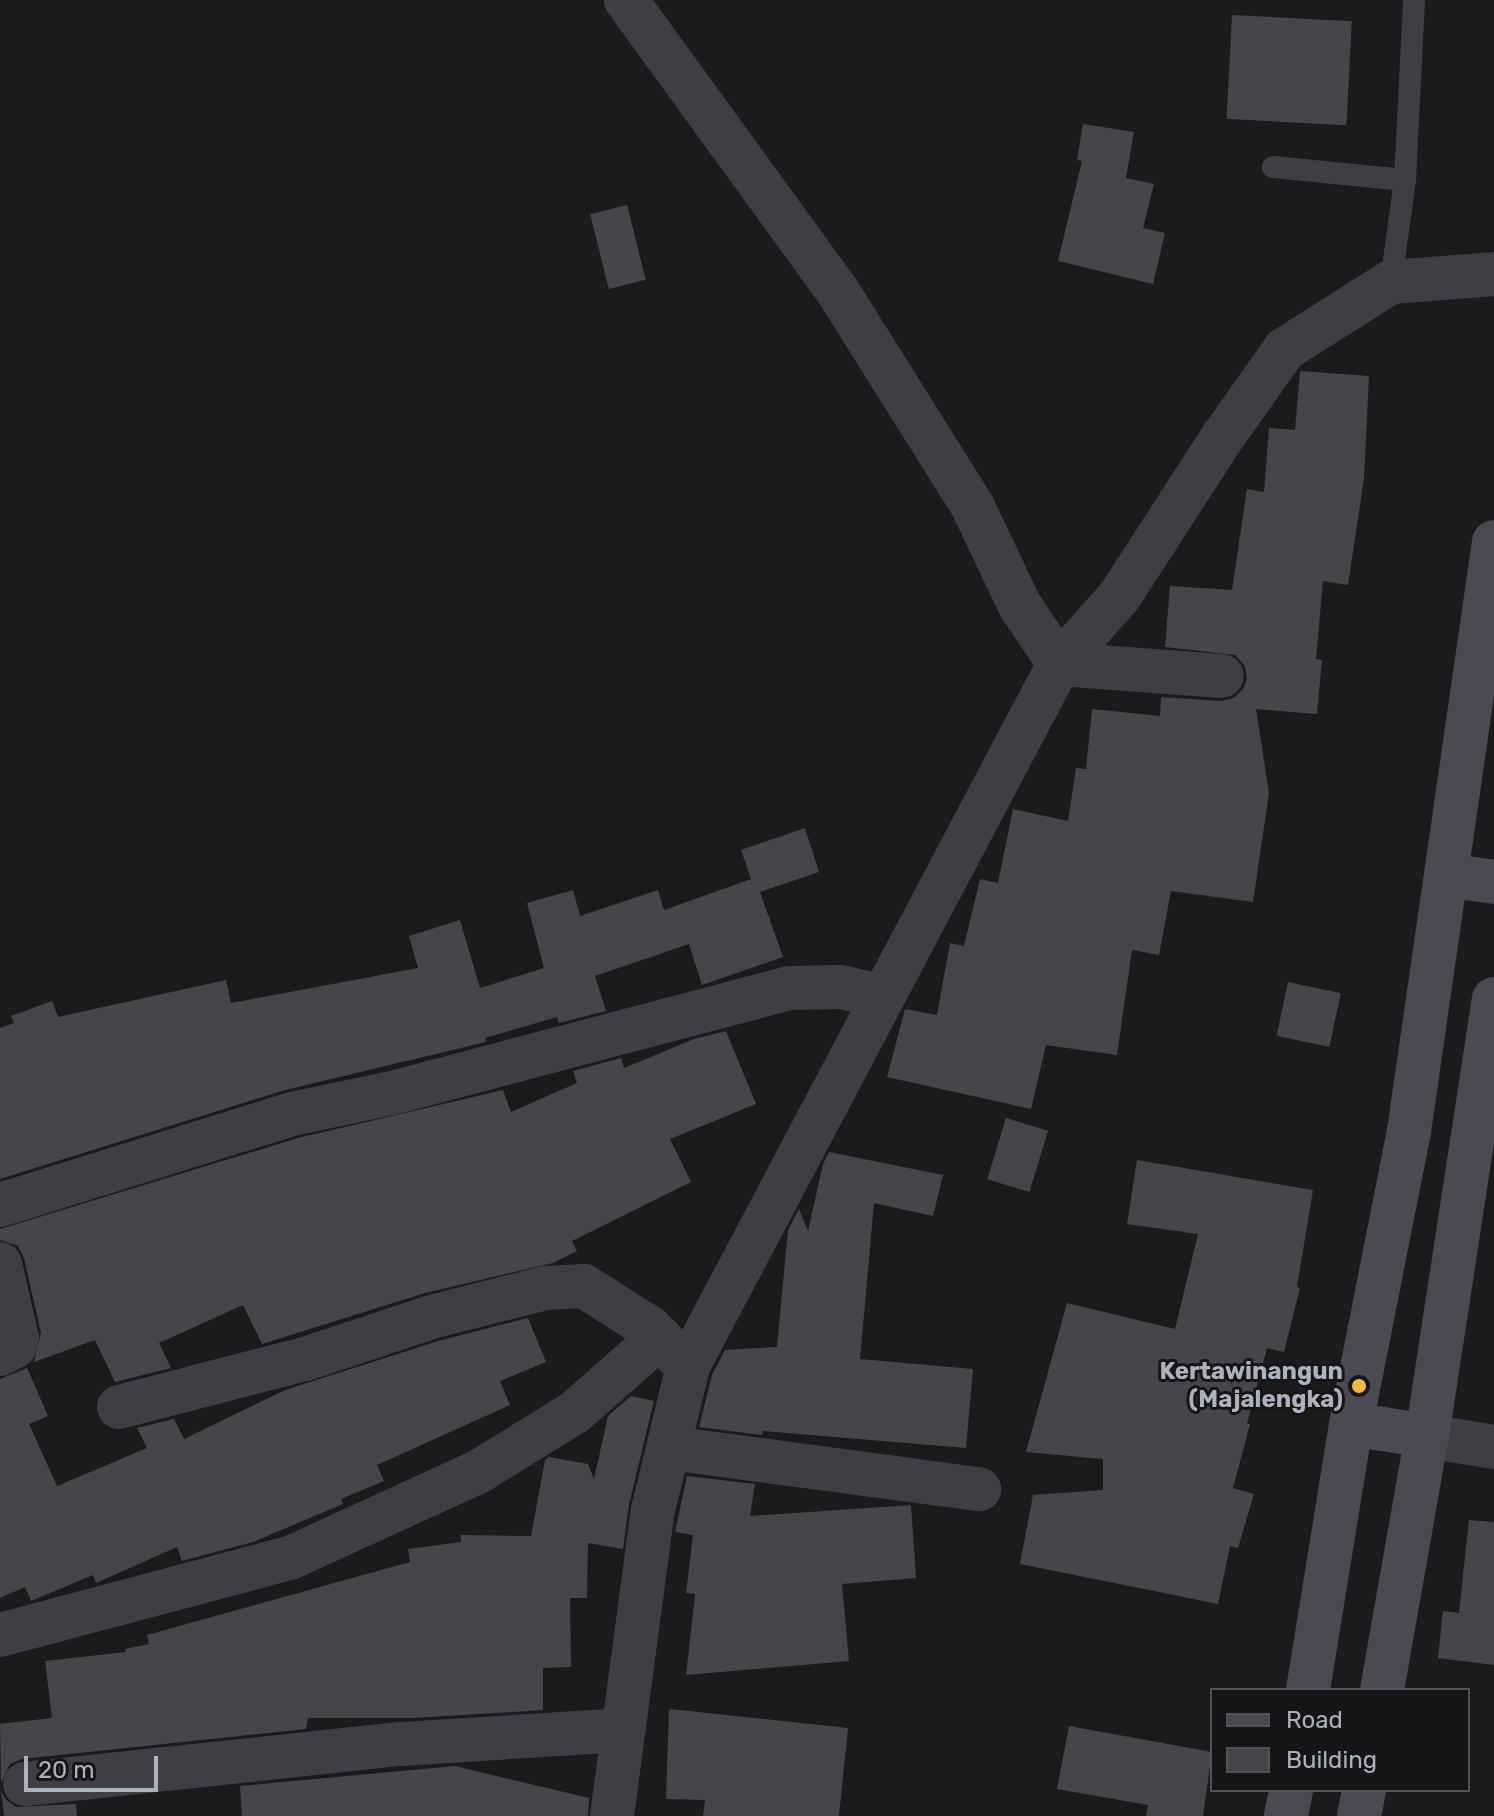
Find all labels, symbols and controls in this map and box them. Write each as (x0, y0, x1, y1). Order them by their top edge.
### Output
place label: Kertawinangun (Majalengka) (1159, 1358, 1343, 1414)
marker: Kertawinangun (Majalengka) (1350, 1377, 1368, 1395)
legend (1210, 1688, 1470, 1792)
text: Road (1286, 1706, 1343, 1734)
scale bar (28, 1740, 162, 1790)
text: Building (1286, 1746, 1377, 1774)
text: 20 m (38, 1756, 95, 1784)

